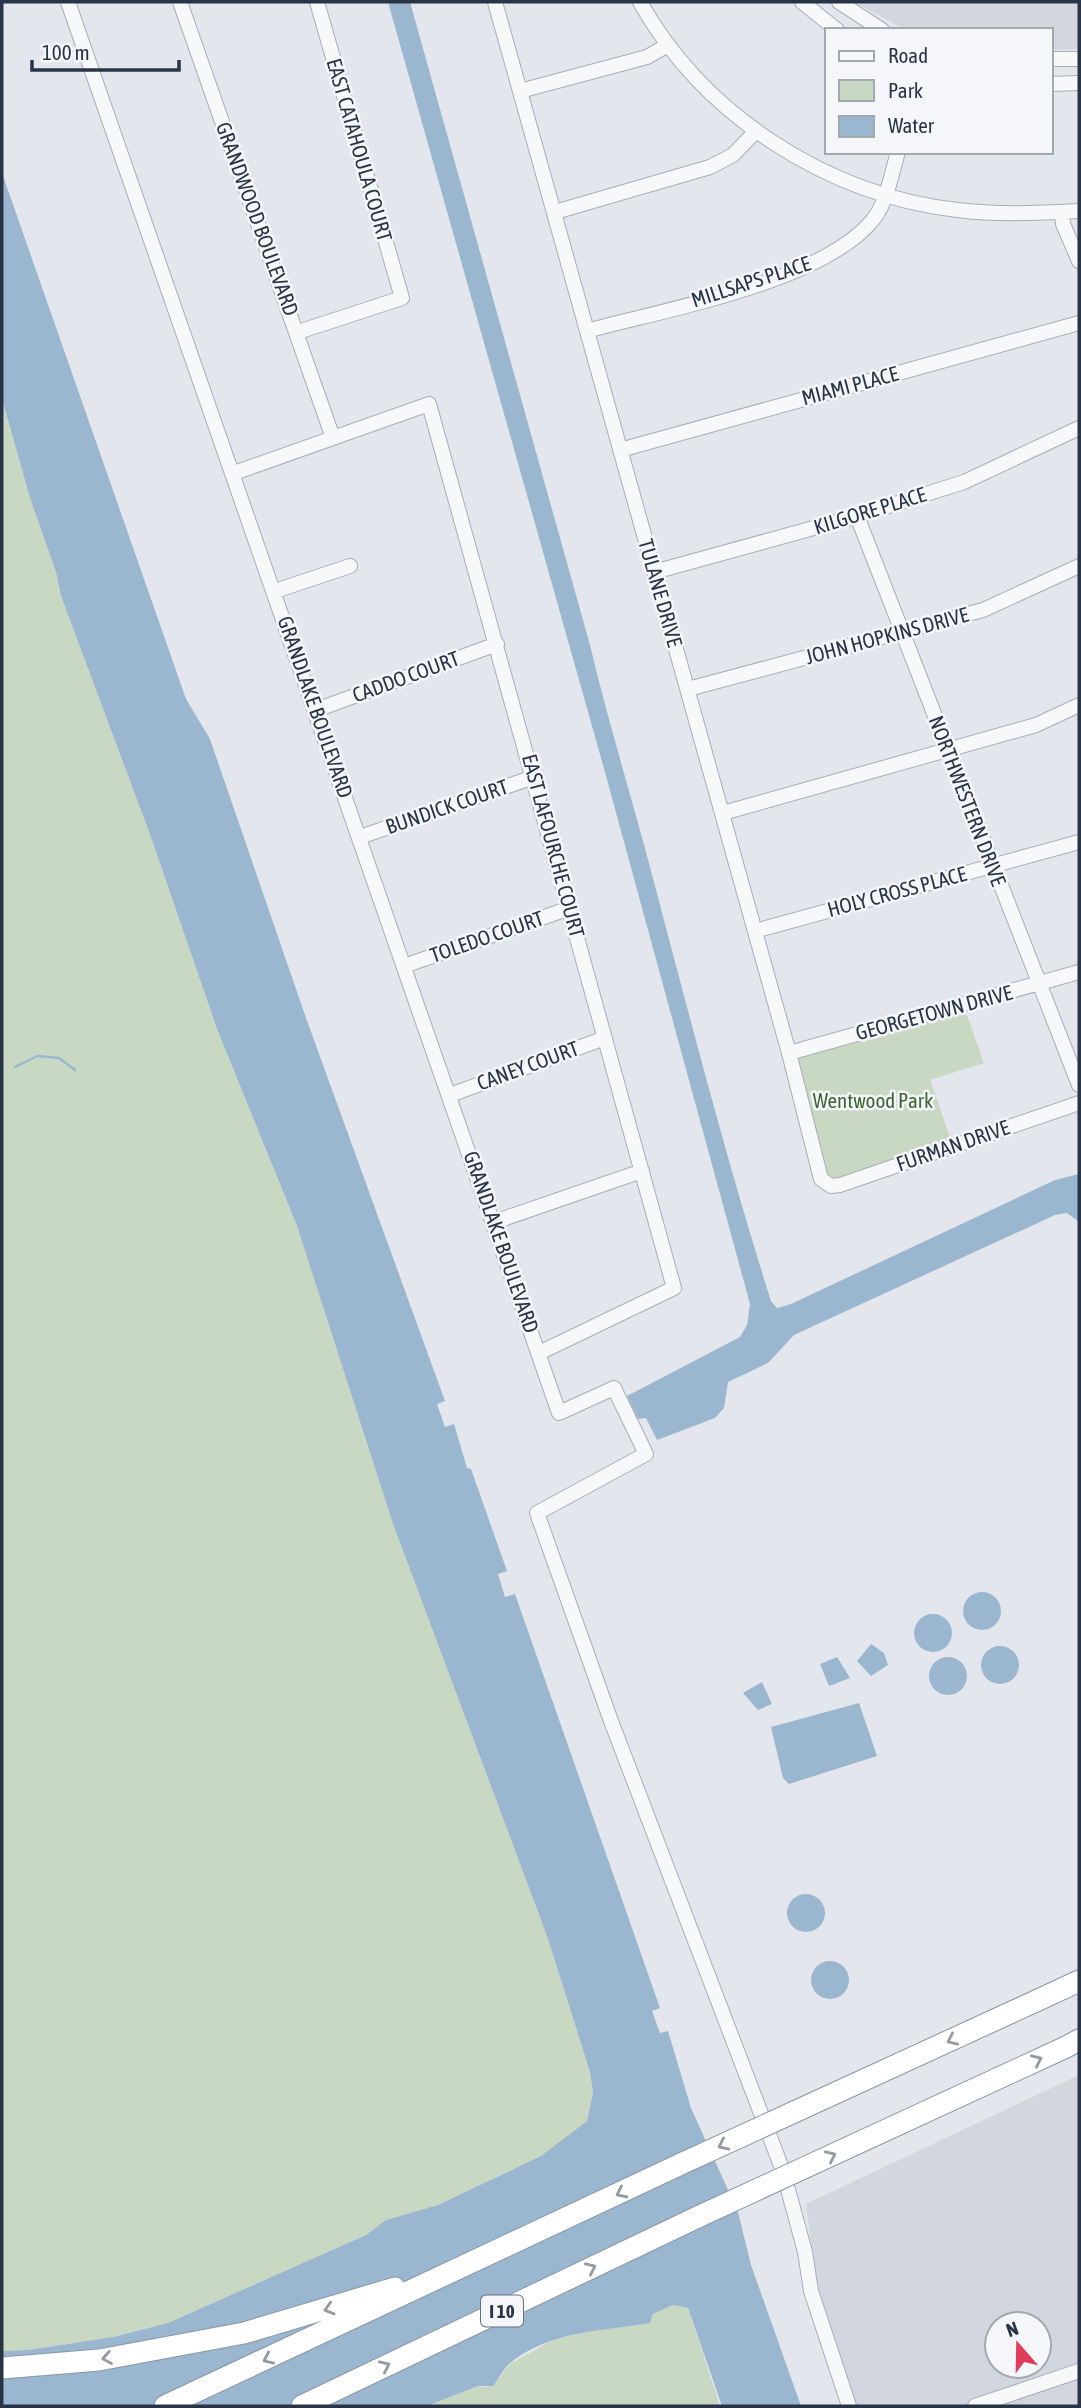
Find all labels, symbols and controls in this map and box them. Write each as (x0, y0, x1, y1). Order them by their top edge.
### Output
scale bar (32, 28, 178, 72)
legend (825, 28, 1053, 154)
text: 100 m (42, 40, 90, 64)
text: Road (888, 43, 928, 67)
street label: EAST CATAHOULA COURT (322, 55, 398, 244)
text: Park (888, 78, 923, 102)
text: Water (888, 113, 935, 137)
street label: GRANDWOOD BOULEVARD (212, 119, 304, 319)
street label: MILLSAPS PLACE (688, 250, 813, 312)
street label: MIAMI PLACE (799, 361, 901, 409)
street label: KILGORE PLACE (811, 482, 929, 539)
street label: TULANE DRIVE (634, 536, 688, 649)
street label: JOHN HOPKINS DRIVE (803, 602, 971, 668)
street label: GRANDLAKE BOULEVARD (274, 613, 358, 801)
street label: CADDO COURT (349, 646, 462, 706)
street label: NORTHWESTERN DRIVE (924, 712, 1011, 889)
street label: EAST LAFOURCHE COURT (518, 751, 590, 940)
street label: BUNDICK COURT (382, 774, 511, 838)
street label: HOLY CROSS PLACE (825, 861, 969, 921)
street label: TOLEDO COURT (427, 905, 547, 967)
street label: GEORGETOWN DRIVE (853, 980, 1015, 1044)
street label: CANEY COURT (473, 1036, 582, 1095)
park label: Wentwood Park (813, 1088, 933, 1112)
street label: FURMAN DRIVE (893, 1115, 1012, 1176)
street label: GRANDLAKE BOULEVARD (460, 1148, 544, 1336)
one-way arrow (947, 2031, 959, 2045)
one-way arrow (1030, 2054, 1042, 2068)
one-way arrow (718, 2137, 730, 2151)
one-way arrow (824, 2150, 836, 2164)
one-way arrow (616, 2185, 628, 2199)
one-way arrow (584, 2263, 596, 2277)
road number: I 10 (481, 2296, 523, 2326)
one-way arrow (323, 2300, 335, 2315)
north arrow (983, 2310, 1053, 2380)
text: N (1003, 2317, 1021, 2341)
one-way arrow (101, 2350, 113, 2365)
one-way arrow (263, 2351, 275, 2365)
one-way arrow (378, 2361, 391, 2375)

